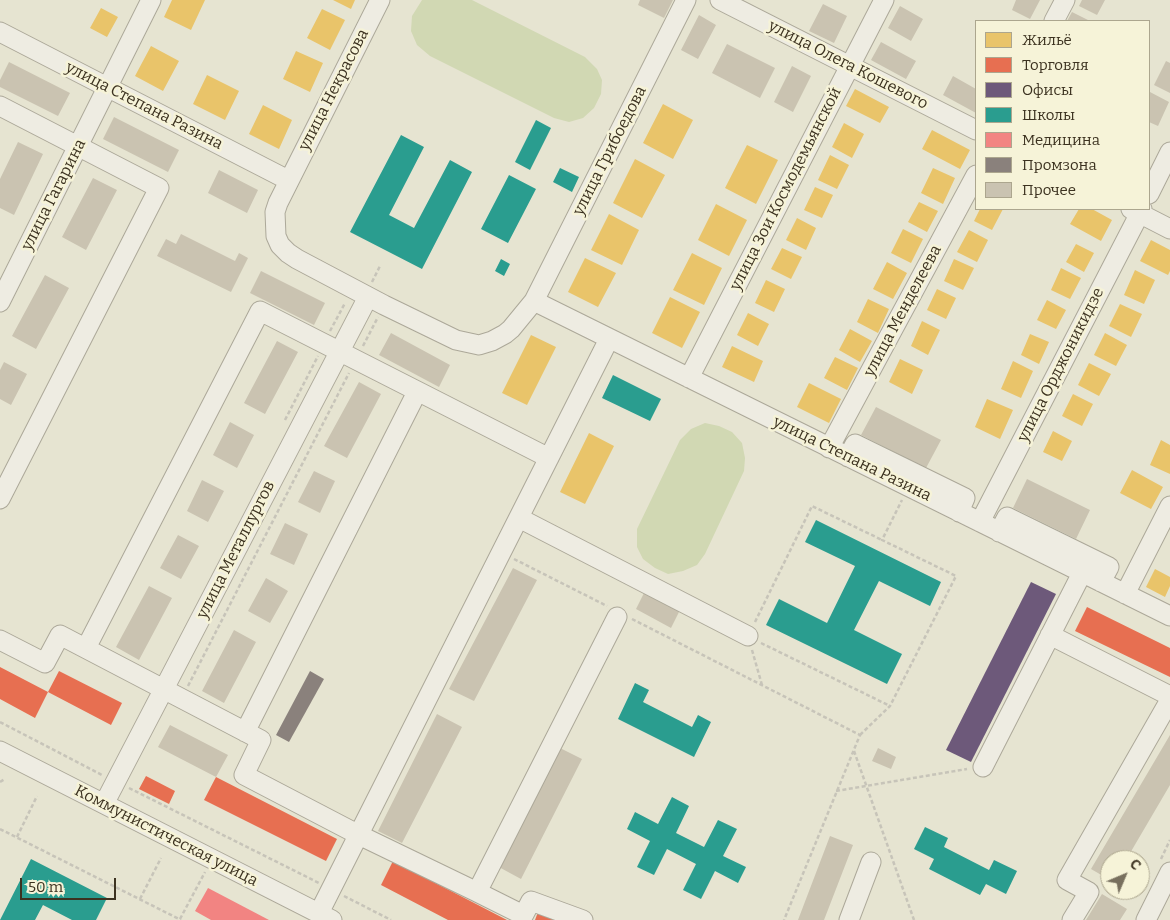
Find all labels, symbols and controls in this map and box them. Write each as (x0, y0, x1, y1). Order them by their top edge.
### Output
street label: улица Олега Кошевого (765, 16, 931, 114)
legend (975, 20, 1150, 210)
street label: улица Некрасова (295, 26, 373, 154)
text: Жильё (1022, 31, 1072, 49)
text: Торговля (1022, 56, 1089, 74)
street label: улица Степана Разина (62, 58, 226, 154)
text: Офисы (1022, 81, 1073, 99)
street label: улица Грибоедова (569, 83, 651, 219)
street label: улица Зои Космодемьянской (726, 84, 846, 294)
text: Школы (1022, 106, 1075, 124)
text: Медицина (1022, 131, 1100, 149)
street label: улица Гагарина (18, 136, 90, 254)
text: Промзона (1022, 156, 1097, 174)
text: Прочее (1022, 181, 1076, 199)
street label: улица Менделеева (860, 242, 946, 380)
street label: улица Орджоникидзе (1014, 285, 1108, 445)
street label: улица Степана Разина (770, 412, 934, 506)
street label: улица Металлургов (193, 478, 279, 622)
street label: Коммунистическая улица (71, 781, 261, 891)
north arrow (1100, 850, 1150, 900)
text: С (1126, 856, 1144, 874)
scale bar (22, 868, 119, 900)
text: 50 m (28, 878, 63, 896)

